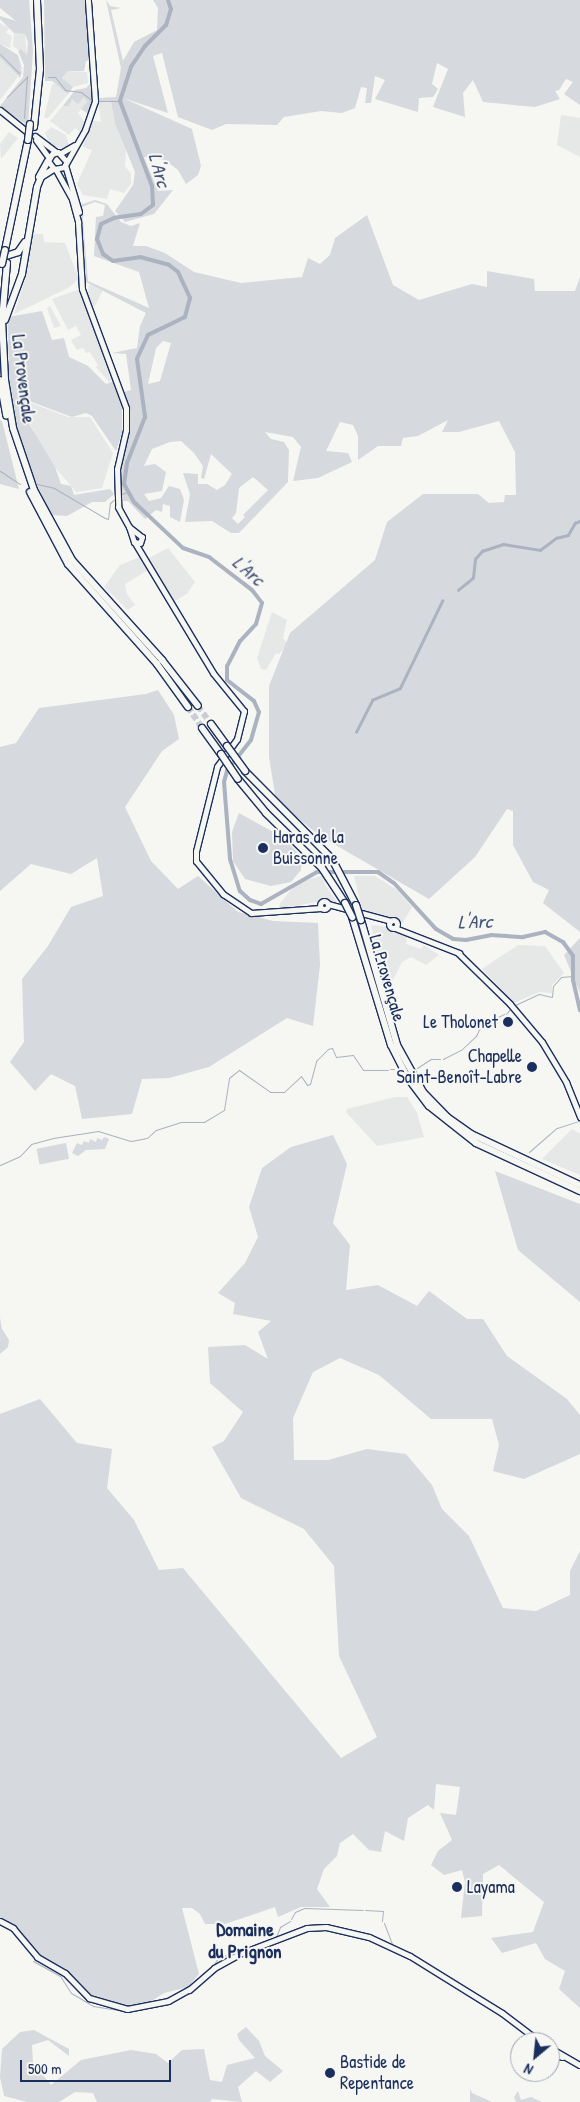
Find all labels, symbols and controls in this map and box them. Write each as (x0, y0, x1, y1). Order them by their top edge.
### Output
water label: L'Arc (143, 150, 175, 190)
street label: La Provençale (7, 333, 39, 425)
water label: L'Arc (228, 551, 268, 591)
place label: Haras de la Buissonne (273, 827, 344, 870)
marker: Haras de la Buissonne (257, 842, 269, 854)
water label: L'Arc (458, 910, 492, 934)
street label: La Provençale (364, 932, 410, 1024)
place label: Le Tholonet (423, 1011, 498, 1033)
marker: Le Tholonet (502, 1016, 514, 1028)
place label: Chapelle Saint-Benoît-Labre (397, 1046, 522, 1088)
marker: Chapelle Saint-Benoît-Labre (526, 1061, 538, 1073)
place label: Layama (467, 1876, 515, 1898)
marker: Layama (451, 1881, 463, 1893)
district label: Domaine du Prignon (208, 1919, 282, 1963)
north arrow (510, 2032, 560, 2082)
scale bar (22, 2050, 174, 2082)
place label: Bastide de Repentance (340, 2052, 414, 2094)
text: 500 m (28, 2058, 61, 2079)
text: N (520, 2060, 536, 2080)
marker: Bastide de Repentance (324, 2067, 336, 2079)

